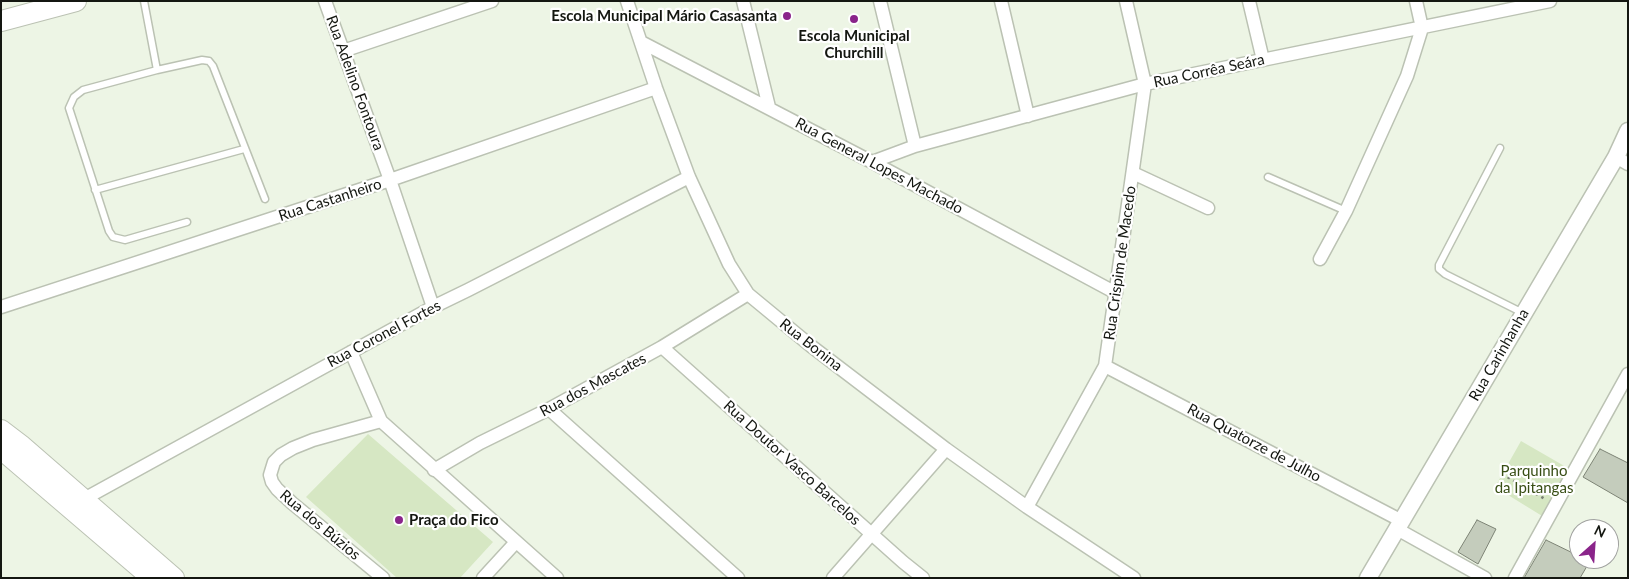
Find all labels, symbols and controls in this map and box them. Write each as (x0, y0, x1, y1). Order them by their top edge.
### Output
place label: Escola Municipal Mário Casasanta (551, 7, 777, 25)
marker: Escola Municipal Mário Casasanta (781, 10, 793, 22)
street label: Rua Adelino Fontoura (322, 13, 388, 153)
marker: Escola Municipal Churchill (848, 13, 860, 25)
place label: Escola Municipal Churchill (798, 27, 910, 62)
street label: Rua Corrêa Seára (1152, 50, 1266, 92)
street label: Rua General Lopes Machado (792, 114, 966, 218)
street label: Rua Castanheiro (276, 175, 384, 225)
street label: Rua Crispim de Macedo (1100, 185, 1140, 341)
street label: Rua Coronel Fortes (324, 296, 444, 372)
street label: Rua Carinhanha (1465, 306, 1533, 404)
street label: Rua Bonina (776, 315, 846, 375)
street label: Rua dos Mascates (537, 349, 649, 421)
street label: Rua Doutor Vasco Barcelos (720, 397, 864, 529)
street label: Rua Quatorze de Julho (1184, 400, 1324, 486)
park label: Parquinho da Ipitangas (1495, 462, 1573, 497)
street label: Rua dos Búzios (276, 486, 364, 564)
place label: Praça do Fico (409, 511, 499, 529)
marker: Praça do Fico (393, 514, 405, 526)
north arrow (1569, 519, 1619, 569)
text: N (1592, 521, 1609, 541)

